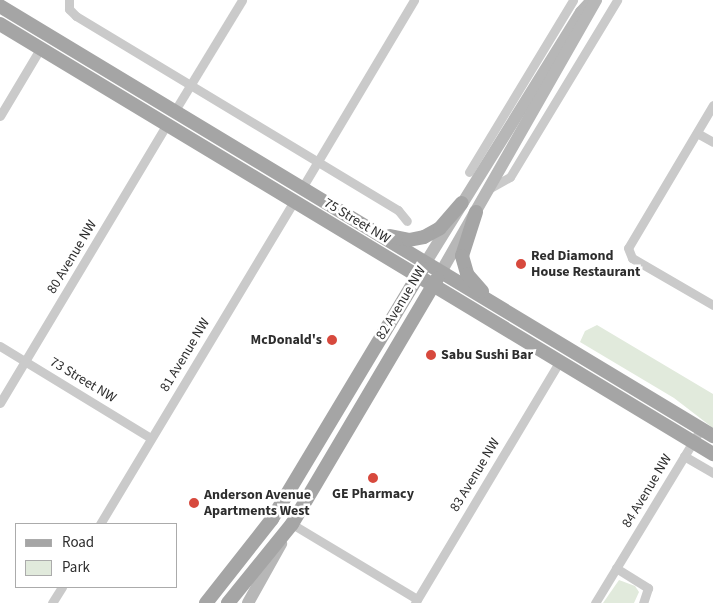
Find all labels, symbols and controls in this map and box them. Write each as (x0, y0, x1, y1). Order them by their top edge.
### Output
street label: 75 Street NW (321, 195, 393, 247)
street label: 80 Avenue NW (43, 217, 101, 297)
place label: Red Diamond House Restaurant (531, 248, 640, 280)
marker: Red Diamond House Restaurant (515, 258, 527, 270)
street label: 82 Avenue NW (372, 263, 430, 343)
street label: 81 Avenue NW (156, 315, 214, 395)
place label: McDonald's (251, 332, 322, 348)
marker: McDonald's (326, 334, 338, 346)
place label: Sabu Sushi Bar (441, 347, 533, 363)
marker: Sabu Sushi Bar (425, 349, 437, 361)
street label: 73 Street NW (47, 354, 119, 406)
street label: 83 Avenue NW (446, 435, 504, 515)
street label: 84 Avenue NW (618, 451, 676, 531)
marker: GE Pharmacy (367, 472, 379, 484)
place label: GE Pharmacy (332, 486, 414, 502)
place label: Anderson Avenue Apartments West (204, 487, 311, 520)
marker: Anderson Avenue Apartments West (188, 497, 200, 509)
legend (15, 523, 178, 588)
text: Road (62, 532, 94, 553)
text: Park (62, 557, 90, 578)

